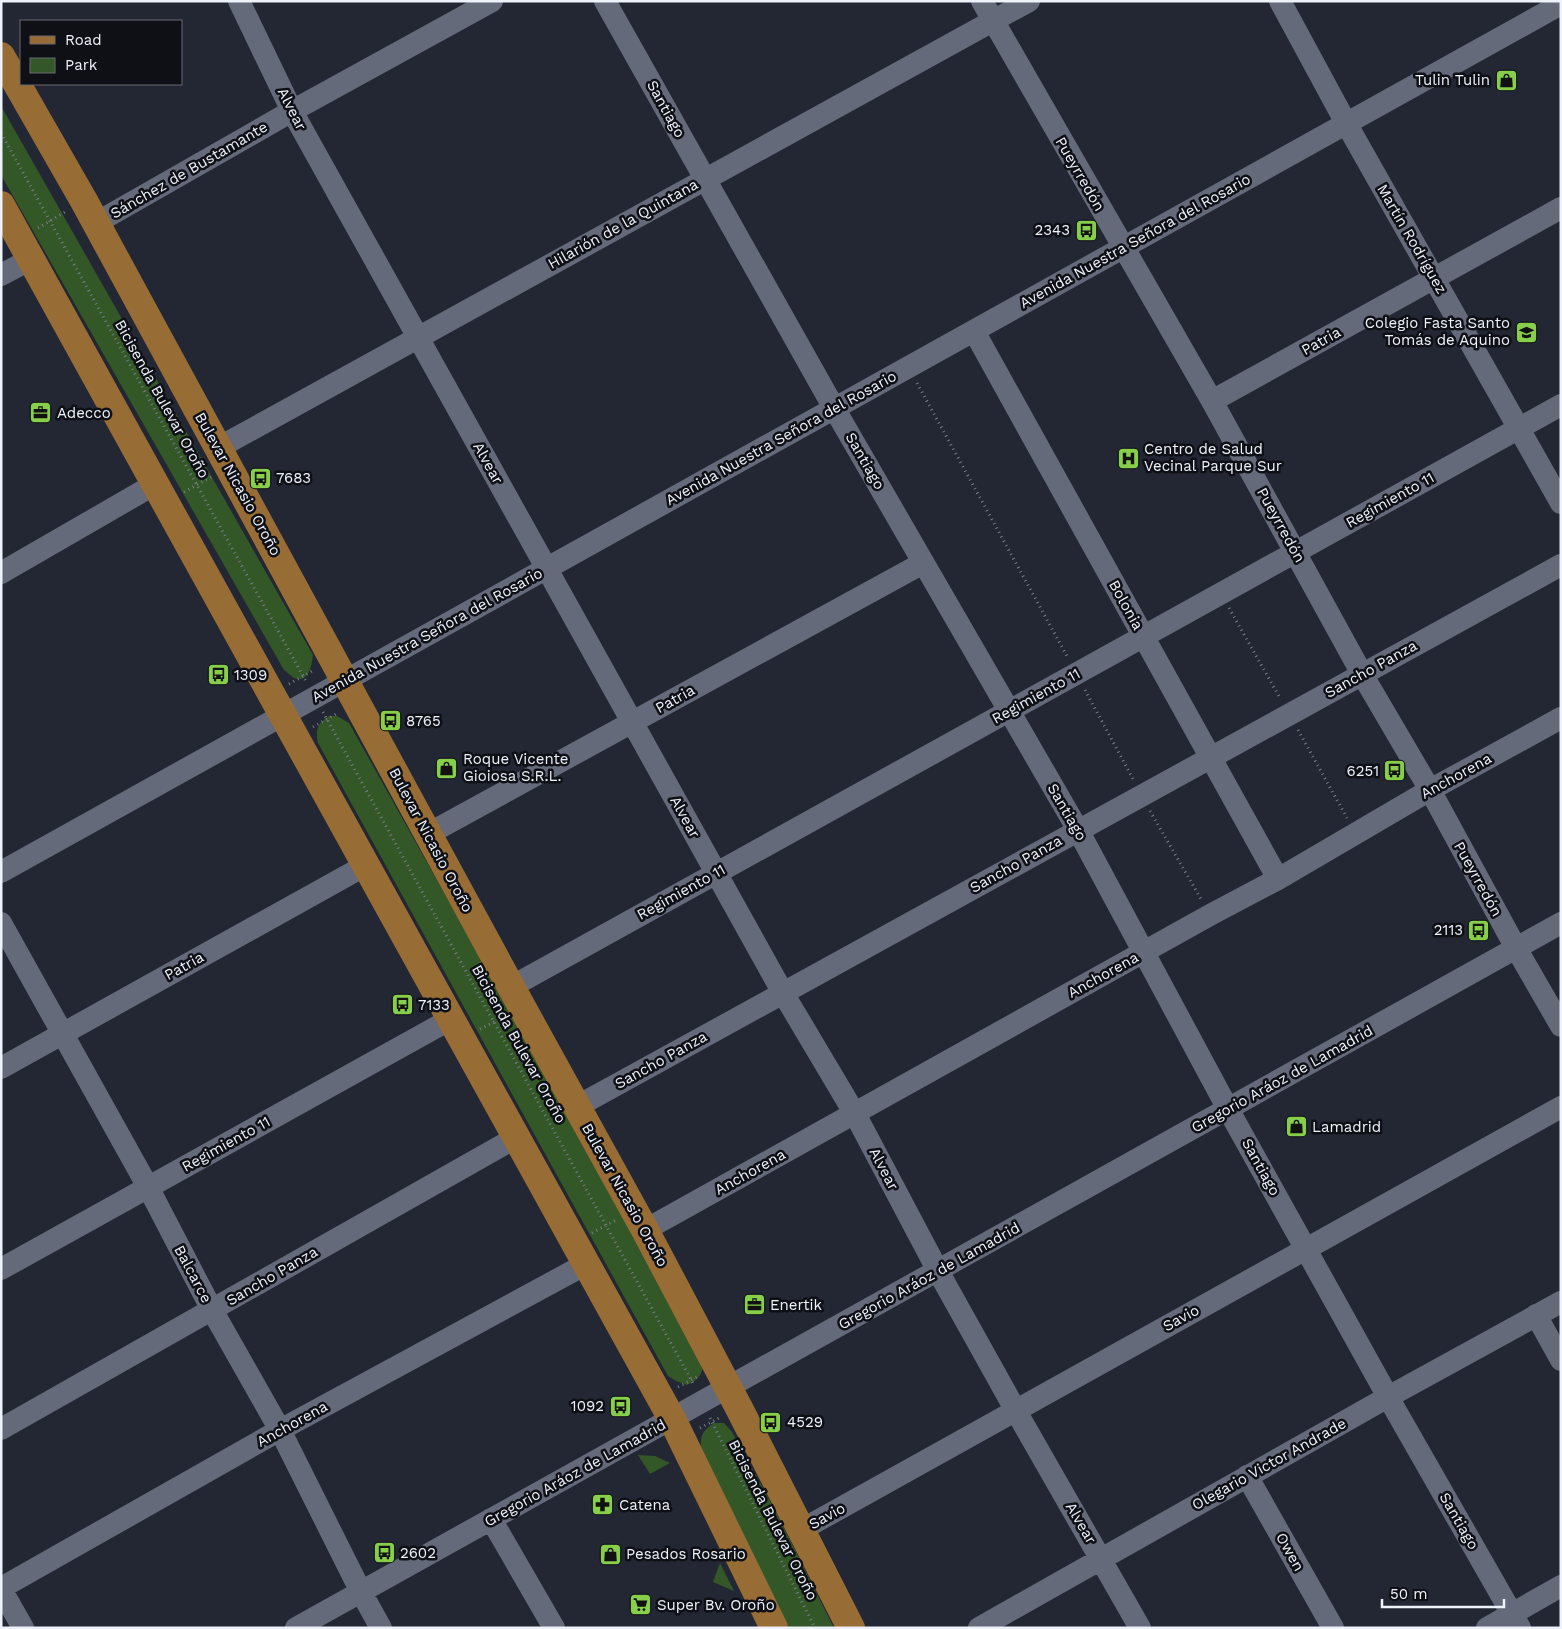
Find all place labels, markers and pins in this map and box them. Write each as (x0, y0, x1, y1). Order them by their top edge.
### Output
shop icon: Tulin Tulin (1494, 68, 1518, 92)
place label: Tulin Tulin (1415, 71, 1490, 89)
bus stop icon: 2343 (1074, 218, 1098, 242)
place label: 2343 (1035, 221, 1070, 239)
place label: Colegio Fasta Santo Tomás de Aquino (1365, 314, 1510, 349)
school or university icon: Colegio Fasta Santo Tomás de Aquino (1514, 320, 1538, 344)
office icon: Adecco (29, 401, 53, 425)
place label: Adecco (57, 404, 111, 422)
place label: Centro de Salud Vecinal Parque Sur (1144, 440, 1282, 475)
hospital icon: Centro de Salud Vecinal Parque Sur (1116, 446, 1140, 470)
bus stop icon: 7683 (248, 466, 272, 490)
place label: 7683 (276, 469, 311, 487)
bus stop icon: 1309 (206, 663, 230, 687)
place label: 1309 (234, 666, 267, 684)
bus stop icon: 8765 (378, 709, 402, 733)
place label: 8765 (406, 712, 441, 730)
place label: Roque Vicente Gioiosa S.R.L. (463, 750, 569, 785)
shop icon: Roque Vicente Gioiosa S.R.L. (435, 756, 459, 780)
bus stop icon: 6251 (1383, 759, 1407, 783)
place label: 6251 (1347, 762, 1379, 780)
bus stop icon: 2113 (1467, 918, 1491, 942)
place label: 2113 (1434, 921, 1463, 939)
bus stop icon: 7133 (390, 993, 414, 1017)
place label: 7133 (418, 996, 450, 1014)
shop icon: Lamadrid (1284, 1115, 1308, 1139)
place label: Lamadrid (1312, 1118, 1381, 1136)
office icon: Enertik (742, 1293, 766, 1317)
place label: Enertik (770, 1296, 822, 1314)
bus stop icon: 1092 (608, 1394, 632, 1418)
place label: 1092 (571, 1397, 604, 1415)
bus stop icon: 4529 (759, 1410, 783, 1434)
place label: 4529 (787, 1413, 823, 1431)
pharmacy icon: Catena (591, 1493, 615, 1517)
place label: Catena (619, 1496, 671, 1514)
bus stop icon: 2602 (372, 1541, 396, 1565)
shop icon: Pesados Rosario (598, 1542, 622, 1566)
place label: 2602 (400, 1544, 436, 1562)
place label: Pesados Rosario (626, 1545, 746, 1563)
supermarket icon: Super Bv. Oroño (629, 1593, 653, 1617)
place label: Super Bv. Oroño (657, 1596, 775, 1614)

